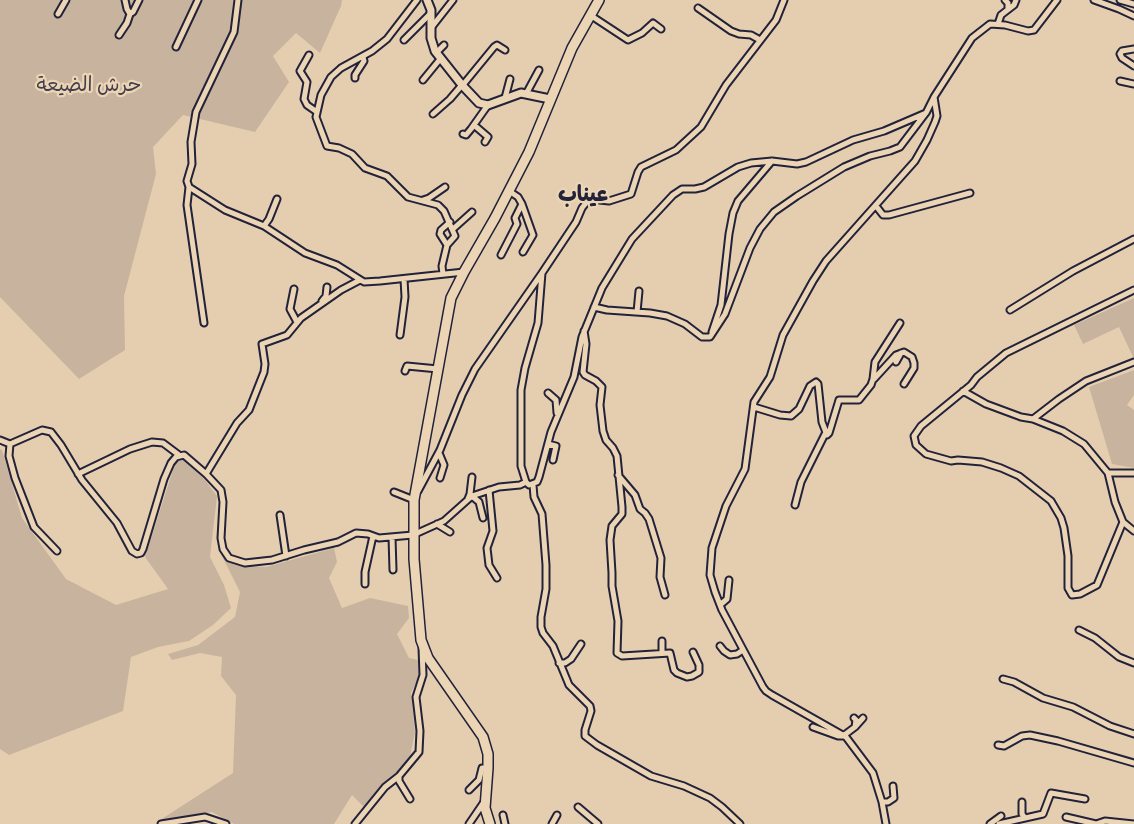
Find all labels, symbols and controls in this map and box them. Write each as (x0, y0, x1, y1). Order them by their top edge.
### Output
park label: حرش الضيعة (36, 76, 142, 100)
district label: عيناب (558, 185, 608, 211)

